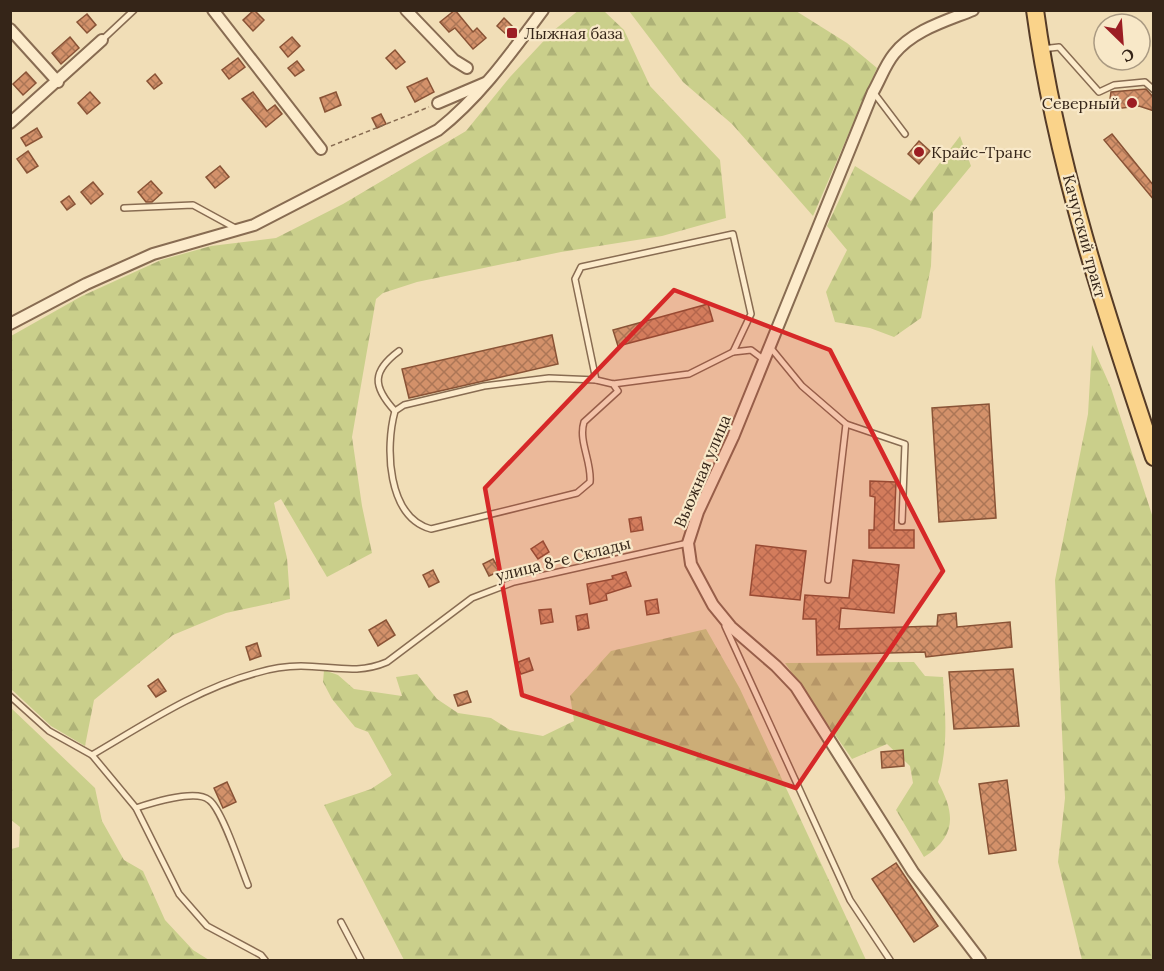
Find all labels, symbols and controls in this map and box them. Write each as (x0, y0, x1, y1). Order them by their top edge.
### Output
north arrow (1092, 12, 1152, 72)
place label: Лыжная база (524, 23, 623, 43)
marker: Лыжная база (505, 26, 519, 40)
text: С (1119, 44, 1138, 67)
place label: Северный (1042, 93, 1120, 113)
marker: Северный (1125, 96, 1139, 110)
place label: Крайс-Транс (931, 142, 1032, 162)
marker: Крайс-Транс (912, 145, 926, 159)
street label: Качугский тракт (1059, 172, 1111, 300)
street label: Вьюжная улица (669, 412, 735, 530)
street label: улица 8-е Склады (493, 532, 633, 585)

